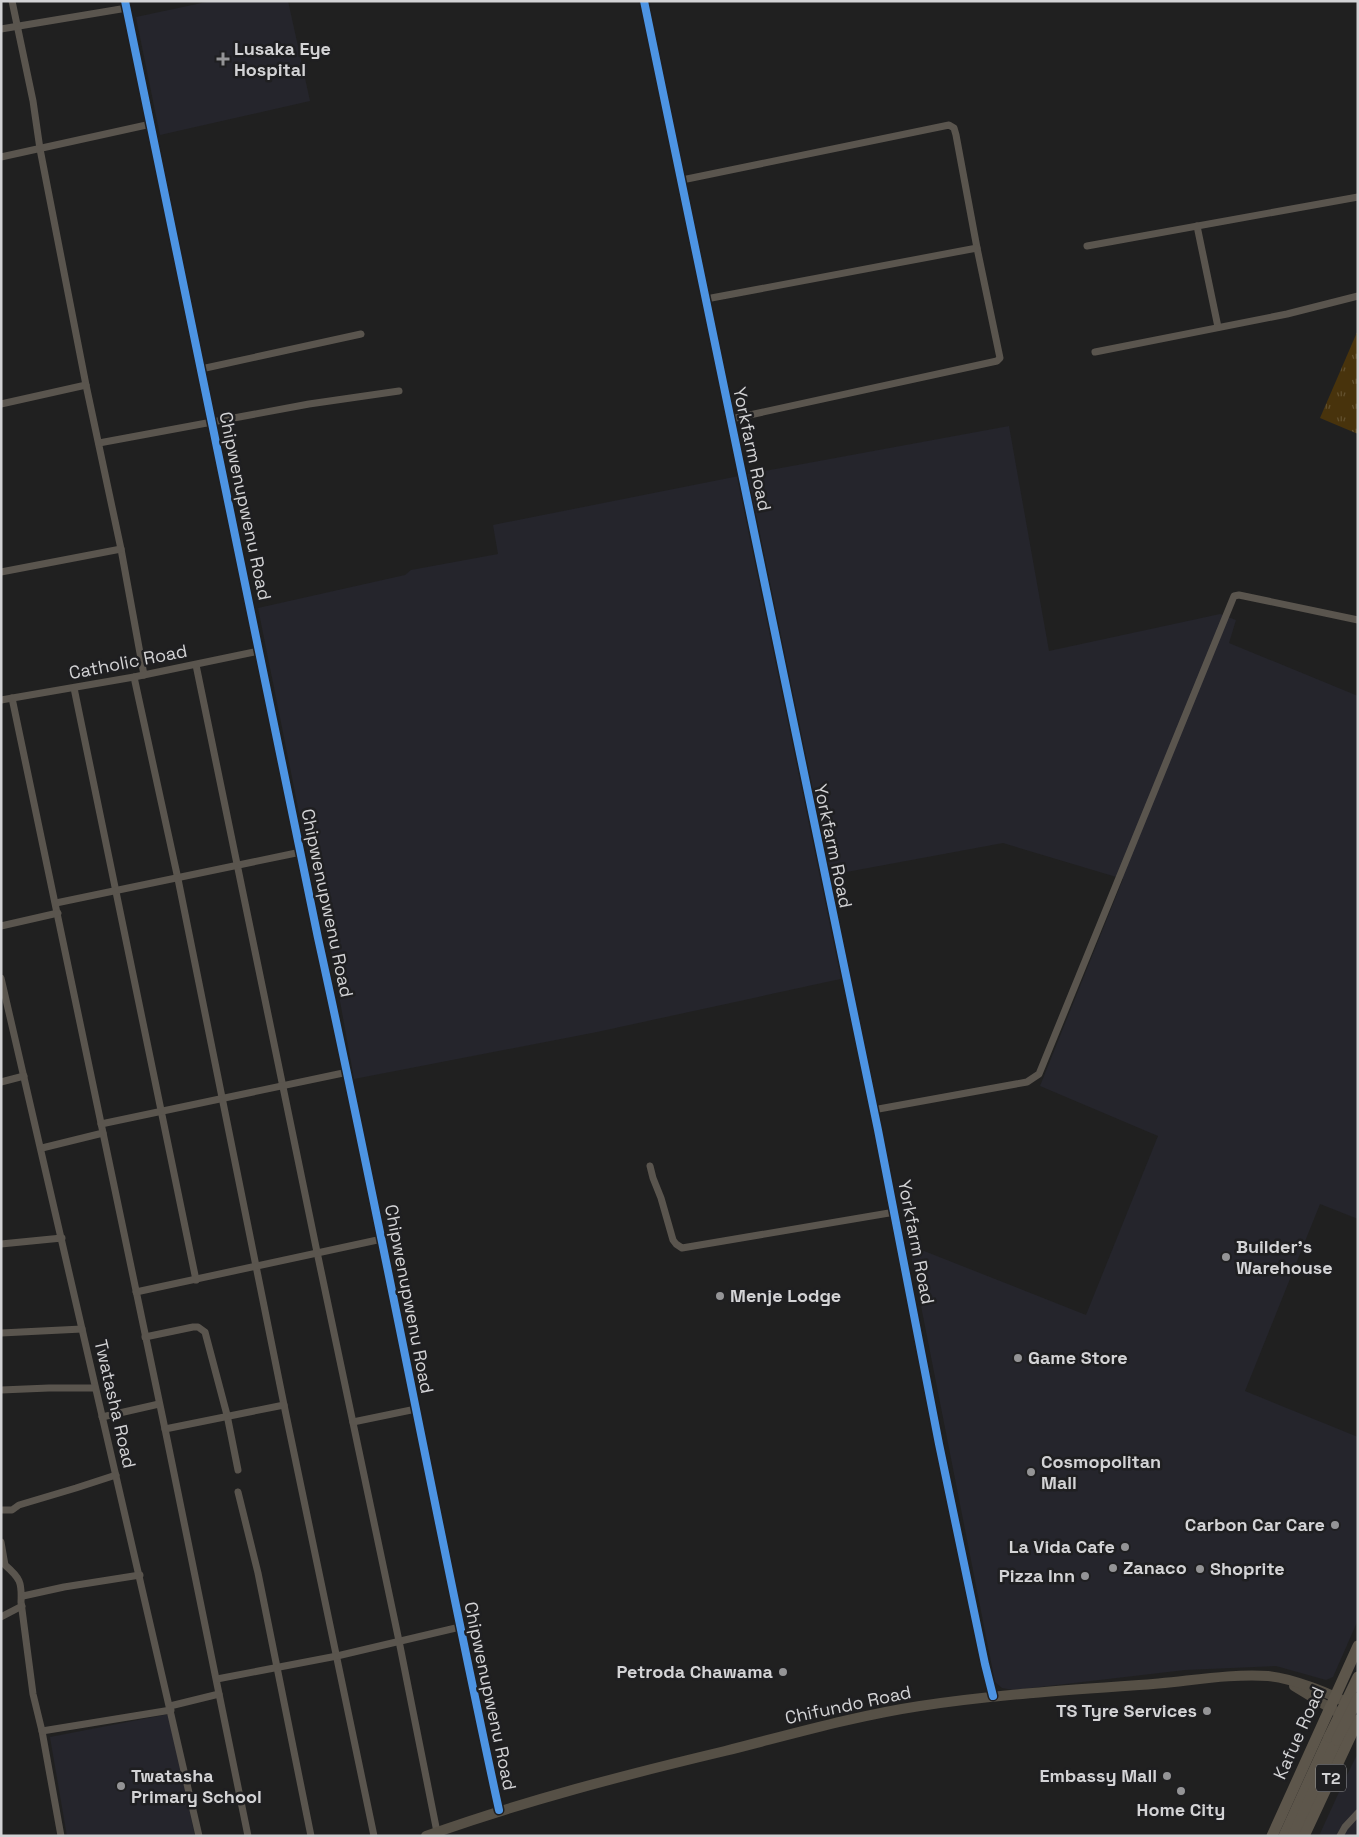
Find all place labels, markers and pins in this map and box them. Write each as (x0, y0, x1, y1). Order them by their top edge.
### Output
place label: Lusaka Eye Hospital (234, 37, 331, 81)
marker: Lusaka Eye Hospital (216, 52, 230, 66)
place label: Builder's Warehouse (1236, 1235, 1333, 1279)
marker: Builder's Warehouse (1220, 1251, 1232, 1263)
place label: Menje Lodge (730, 1284, 841, 1307)
marker: Menje Lodge (714, 1290, 726, 1302)
place label: Game Store (1028, 1346, 1128, 1369)
marker: Game Store (1012, 1352, 1024, 1364)
place label: Cosmopolitan Mall (1041, 1450, 1161, 1494)
marker: Cosmopolitan Mall (1025, 1466, 1037, 1478)
place label: Carbon Car Care (1185, 1513, 1325, 1536)
marker: Carbon Car Care (1329, 1519, 1341, 1531)
place label: La Vida Cafe (1009, 1535, 1115, 1558)
marker: La Vida Cafe (1119, 1541, 1131, 1553)
place label: Zanaco (1123, 1556, 1187, 1579)
place label: Shoprite (1210, 1557, 1285, 1580)
marker: Zanaco (1107, 1562, 1119, 1574)
marker: Shoprite (1194, 1563, 1206, 1575)
place label: Pizza Inn (999, 1564, 1075, 1587)
marker: Pizza Inn (1079, 1570, 1091, 1582)
place label: Petroda Chawama (616, 1660, 774, 1683)
marker: Petroda Chawama (777, 1666, 789, 1678)
place label: TS Tyre Services (1056, 1699, 1197, 1722)
marker: TS Tyre Services (1201, 1705, 1213, 1717)
place label: Twatasha Primary School (131, 1764, 262, 1808)
place label: Embassy Mall (1039, 1764, 1157, 1787)
marker: Embassy Mall (1161, 1770, 1173, 1782)
marker: Twatasha Primary School (115, 1780, 127, 1792)
marker: Home City (1175, 1785, 1187, 1797)
place label: Home City (1137, 1798, 1225, 1821)

